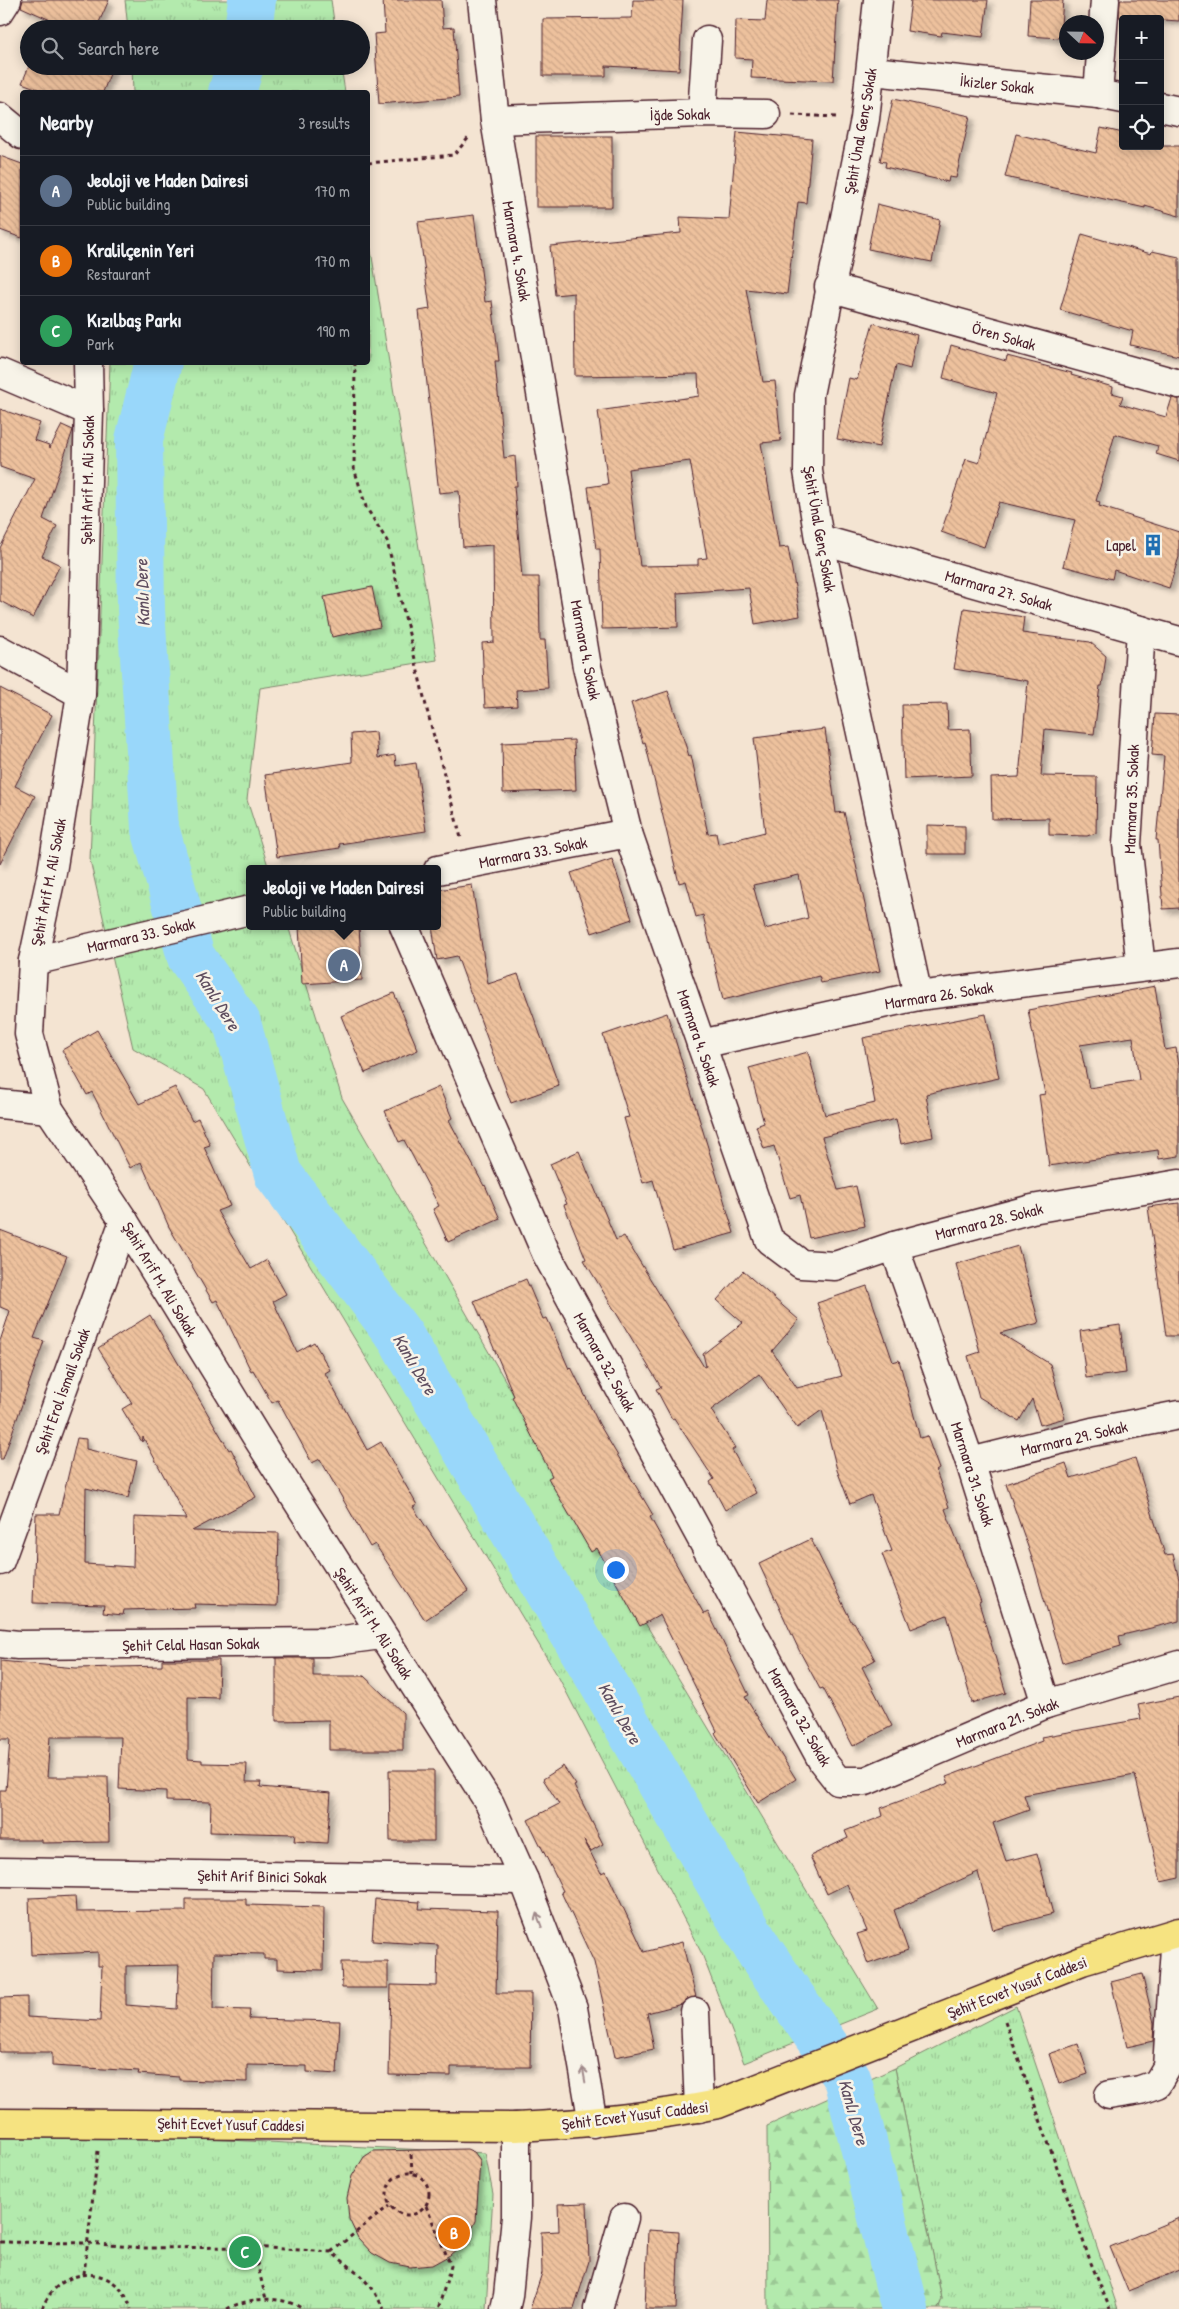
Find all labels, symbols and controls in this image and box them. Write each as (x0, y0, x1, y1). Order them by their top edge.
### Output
north arrow (1059, 15, 1104, 60)
map controls (1119, 15, 1164, 150)
button: + (1119, 15, 1164, 60)
search box (20, 20, 370, 75)
icon: search (38, 34, 66, 62)
text: Search here (78, 35, 159, 61)
button: − (1119, 60, 1164, 105)
street label: Şehit Ünal Genç Sokak (838, 66, 882, 196)
street label: İkizler Sokak (959, 69, 1036, 99)
street label: İğde Sokak (650, 102, 711, 126)
button: locate (1119, 105, 1164, 150)
text: Nearby (40, 108, 93, 137)
text: 3 results (298, 112, 350, 134)
text: Jeoloji ve Maden Dairesi (87, 167, 248, 193)
text: A (52, 180, 60, 202)
text: 170 m (315, 180, 350, 202)
text: Public building (87, 193, 170, 215)
street label: Marmara 4. Sokak (497, 199, 537, 303)
text: Kralilçenin Yeri (87, 237, 194, 263)
text: B (52, 250, 60, 272)
text: 170 m (315, 250, 350, 272)
text: Restaurant (87, 263, 150, 285)
text: Kızılbaş Parkı (87, 307, 182, 333)
street label: Ören Sokak (969, 316, 1039, 356)
text: C (52, 320, 60, 342)
text: 190 m (317, 320, 350, 342)
text: Park (87, 333, 114, 355)
street label: Şehit Arif M. Ali Sokak (75, 415, 99, 545)
street label: Şehit Ünal Genç Sokak (798, 464, 842, 594)
building icon: Lapel (1140, 532, 1166, 558)
place label: Lapel (1106, 534, 1137, 556)
water label: Kanlı Dere (128, 558, 156, 627)
street label: Marmara 27. Sokak (943, 564, 1056, 616)
street label: Marmara 4. Sokak (566, 598, 607, 702)
street label: Marmara 35. Sokak (1118, 743, 1144, 854)
street label: Şehit Arif M. Ali Sokak (25, 816, 71, 948)
street label: Marmara 33. Sokak (477, 831, 589, 873)
popup (246, 865, 441, 930)
text: Jeoloji ve Maden Dairesi (263, 874, 424, 900)
text: Public building (263, 900, 346, 922)
street label: Marmara 33. Sokak (85, 912, 197, 958)
pin: A (328, 946, 360, 984)
water label: Kanlı Dere (190, 965, 247, 1036)
street label: Marmara 26. Sokak (883, 976, 995, 1014)
street label: Marmara 4. Sokak (672, 986, 726, 1090)
street label: Marmara 28. Sokak (933, 1197, 1045, 1245)
street label: Şehit Arif M. Ali Sokak (117, 1218, 203, 1340)
street label: Marmara 32. Sokak (569, 1308, 642, 1416)
street label: Şehit Erol İsmail Sokak (29, 1325, 95, 1457)
water label: Kanlı Dere (387, 1329, 443, 1400)
street label: Marmara 29. Sokak (1018, 1415, 1130, 1461)
street label: Marmara 31. Sokak (946, 1419, 1000, 1529)
your location (603, 1557, 629, 1583)
street label: Şehit Arif M. Ali Sokak (330, 1563, 419, 1684)
street label: Şehit Celal Hasan Sokak (122, 1632, 260, 1656)
street label: Marmara 32. Sokak (763, 1664, 837, 1771)
water label: Kanlı Dere (592, 1678, 648, 1749)
street label: Marmara 21. Sokak (952, 1691, 1062, 1753)
street label: Şehit Arif Binici Sokak (197, 1864, 327, 1888)
one-way arrow (534, 1913, 543, 1928)
street label: Şehit Ecvet Yusuf Caddesi (944, 1950, 1090, 2024)
one-way arrow (579, 2068, 589, 2084)
water label: Kanlı Dere (833, 2076, 876, 2149)
street label: Şehit Ecvet Yusuf Caddesi (560, 2095, 710, 2135)
street label: Şehit Ecvet Yusuf Caddesi (157, 2112, 305, 2136)
pin: B (438, 2214, 470, 2252)
pin: C (229, 2233, 261, 2271)

